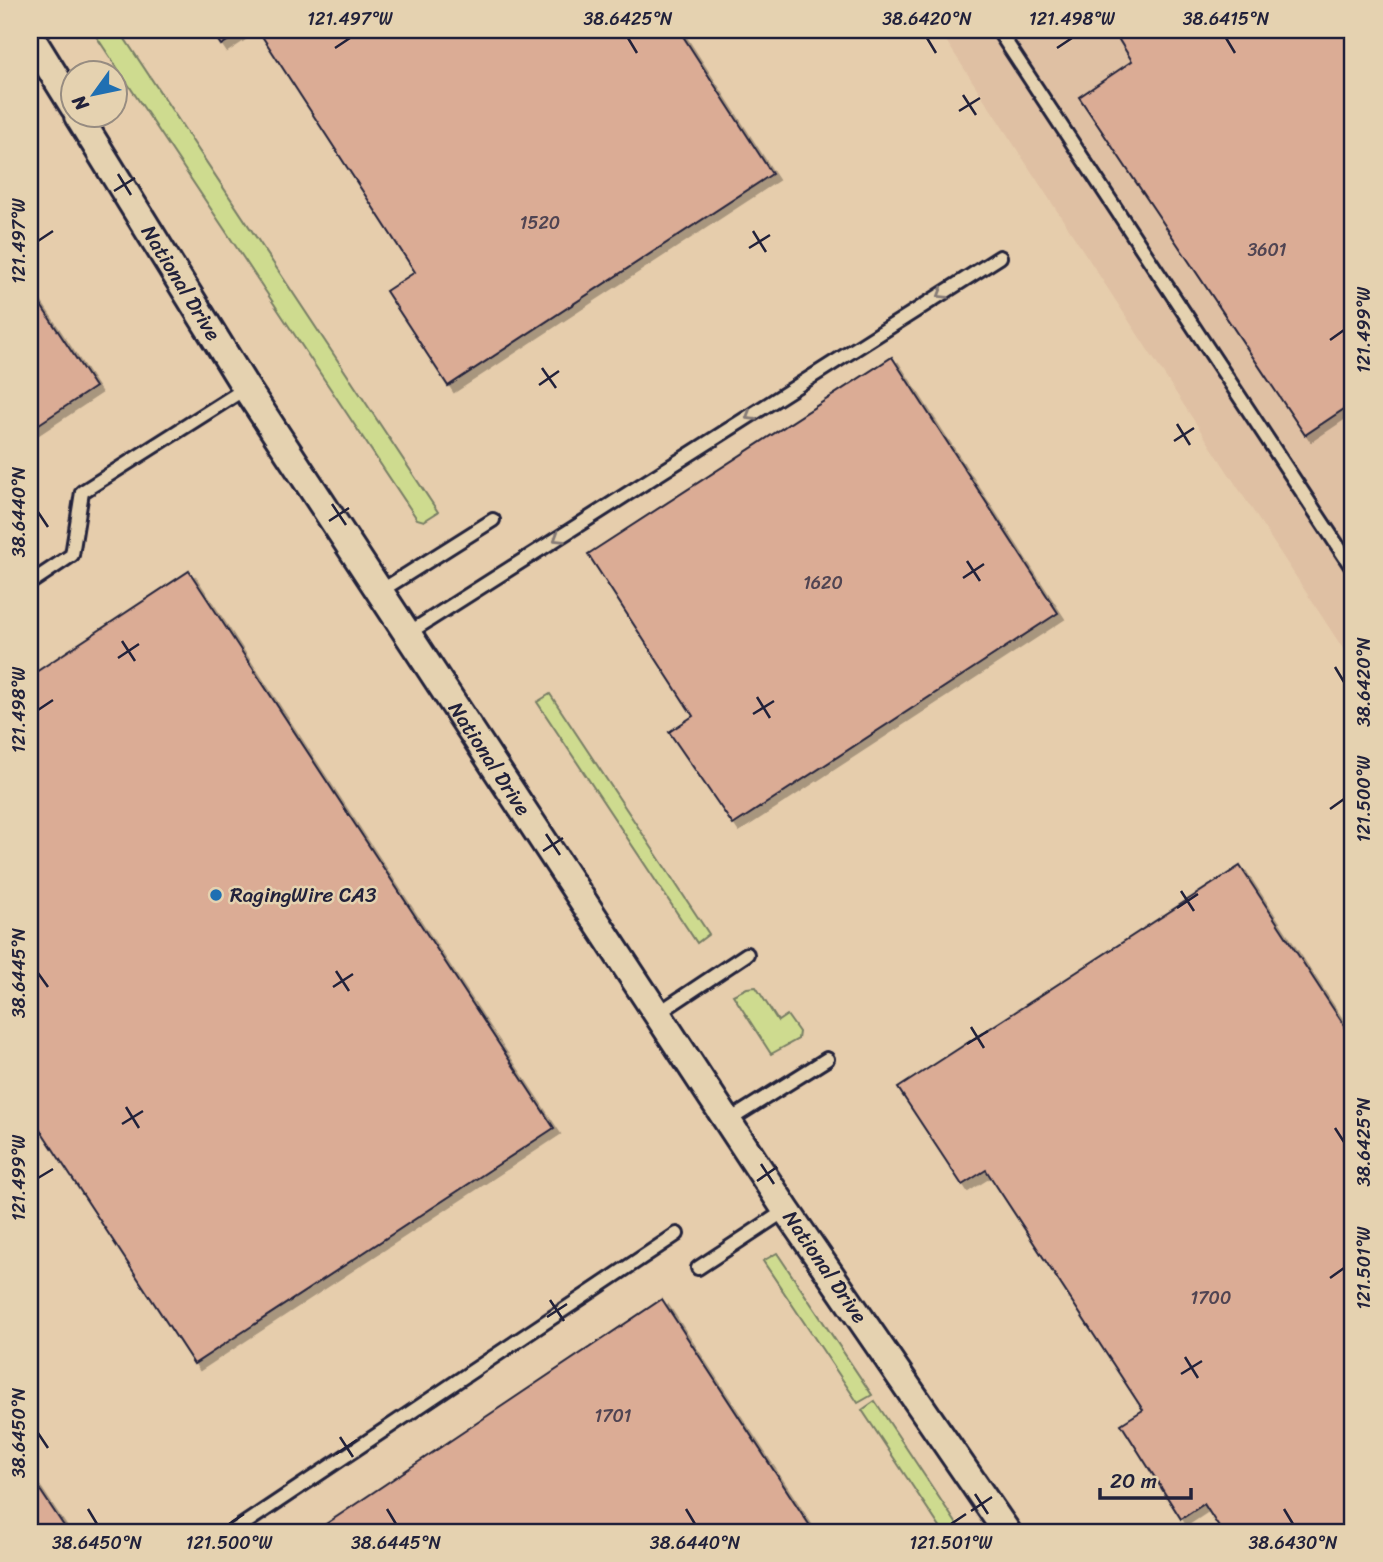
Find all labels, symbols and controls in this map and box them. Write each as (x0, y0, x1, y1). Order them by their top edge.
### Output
text: 121.497°W (307, 3, 394, 35)
text: 38.6425°N (583, 3, 673, 35)
text: 38.6420°N (882, 3, 972, 35)
text: 121.498°W (1029, 3, 1116, 35)
text: 38.6415°N (1183, 3, 1270, 35)
north arrow (60, 60, 130, 130)
text: N (62, 88, 98, 118)
text: 121.497°W (3, 197, 35, 284)
house number: 1520 (520, 207, 560, 239)
street label: National Drive (130, 217, 232, 348)
house number: 3601 (1247, 234, 1287, 266)
one-way arrow (937, 285, 950, 298)
text: 121.499°W (1348, 286, 1380, 373)
one-way arrow (745, 407, 758, 420)
text: 38.6440°N (3, 466, 35, 557)
one-way arrow (553, 530, 566, 543)
house number: 1620 (803, 567, 843, 599)
text: 38.6420°N (1348, 637, 1380, 727)
text: 121.498°W (3, 666, 35, 753)
street label: National Drive (438, 693, 541, 824)
text: 121.500°W (1348, 755, 1380, 842)
place label: RagingWire CA3 (230, 876, 377, 914)
marker: RagingWire CA3 (208, 887, 224, 903)
text: 38.6445°N (3, 927, 35, 1018)
text: 38.6425°N (1348, 1097, 1380, 1187)
text: 121.499°W (3, 1134, 35, 1221)
street label: National Drive (772, 1202, 878, 1331)
text: 121.501°W (1348, 1225, 1380, 1309)
house number: 1700 (1191, 1282, 1231, 1314)
text: 38.6450°N (3, 1387, 35, 1478)
house number: 1701 (594, 1400, 632, 1432)
scale bar (1100, 1457, 1190, 1501)
text: 20 m (1110, 1462, 1157, 1500)
text: 38.6450°N (52, 1527, 143, 1559)
text: 121.500°W (186, 1527, 273, 1559)
text: 38.6445°N (351, 1527, 442, 1559)
text: 38.6440°N (650, 1527, 741, 1559)
text: 121.501°W (910, 1527, 994, 1559)
text: 38.6430°N (1248, 1527, 1338, 1559)

